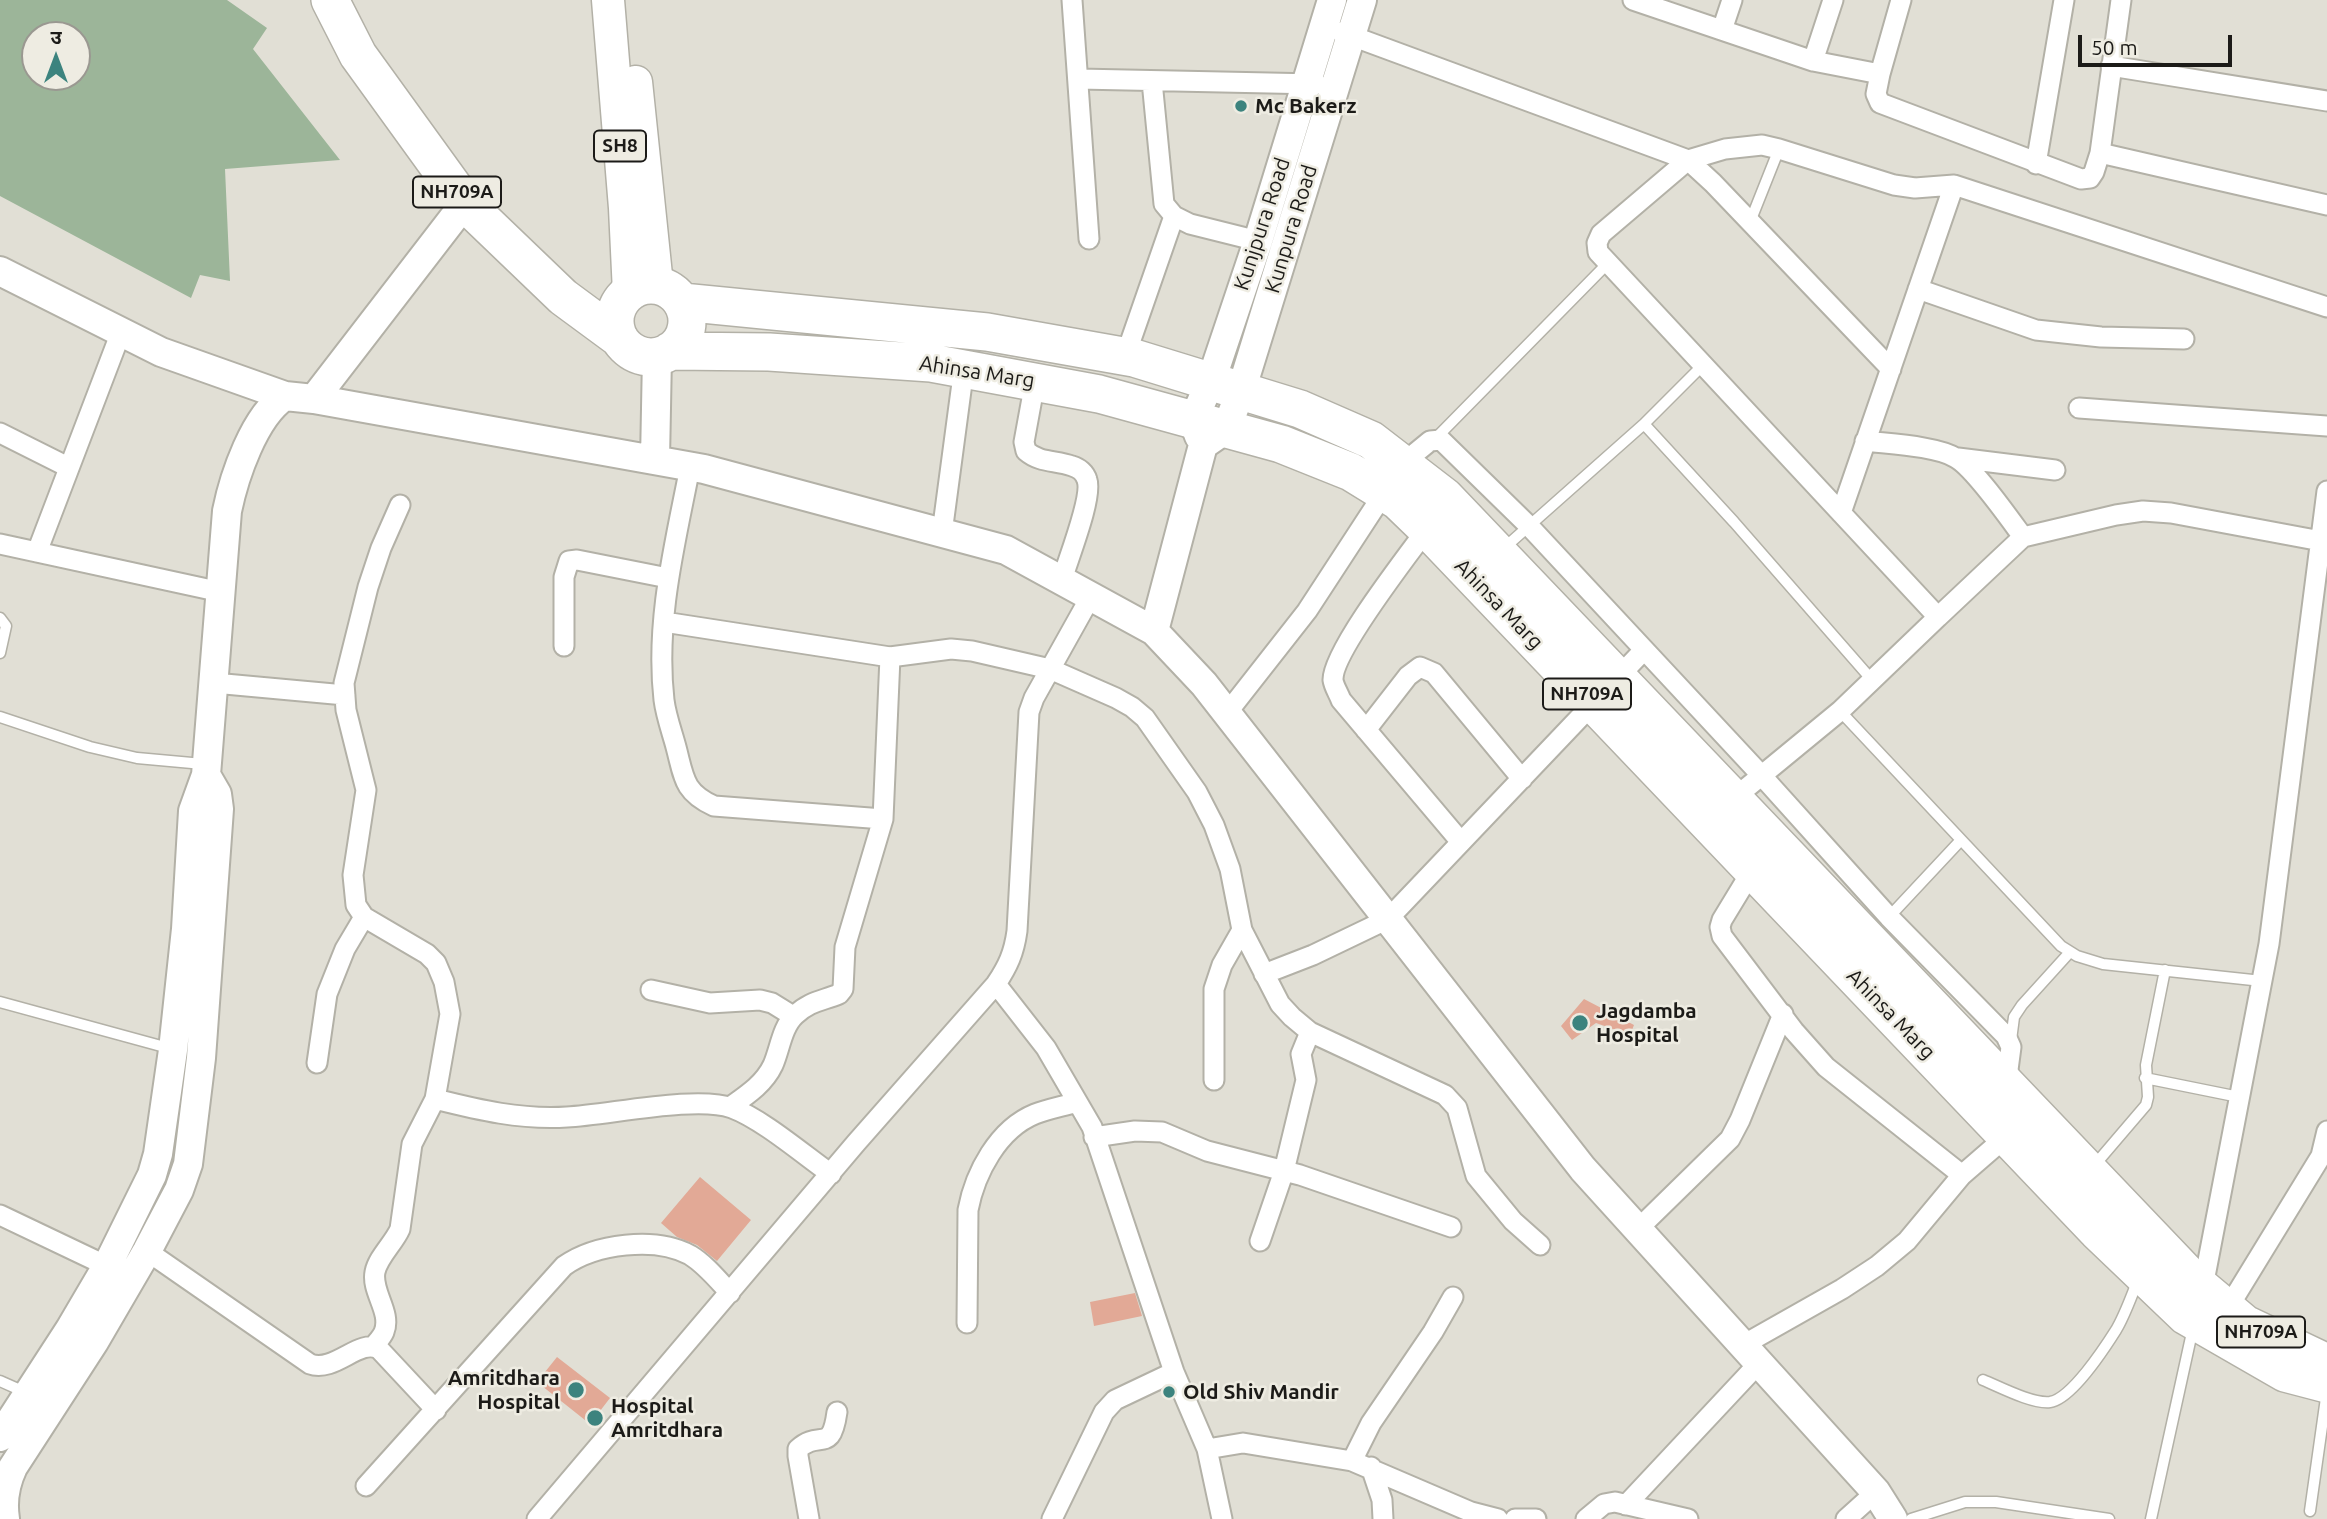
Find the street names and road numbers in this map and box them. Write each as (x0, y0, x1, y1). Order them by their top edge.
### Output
road number: SH8 (594, 130, 646, 162)
street label: Kunjpura Road (1229, 154, 1295, 294)
street label: Kunpura Road (1260, 162, 1322, 296)
road number: NH709A (413, 176, 501, 208)
street label: Ahinsa Marg (917, 350, 1037, 394)
street label: Ahinsa Marg (1449, 553, 1549, 655)
road number: NH709A (1543, 678, 1631, 709)
street label: Ahinsa Marg (1841, 963, 1941, 1065)
road number: NH709A (2217, 1316, 2305, 1348)

